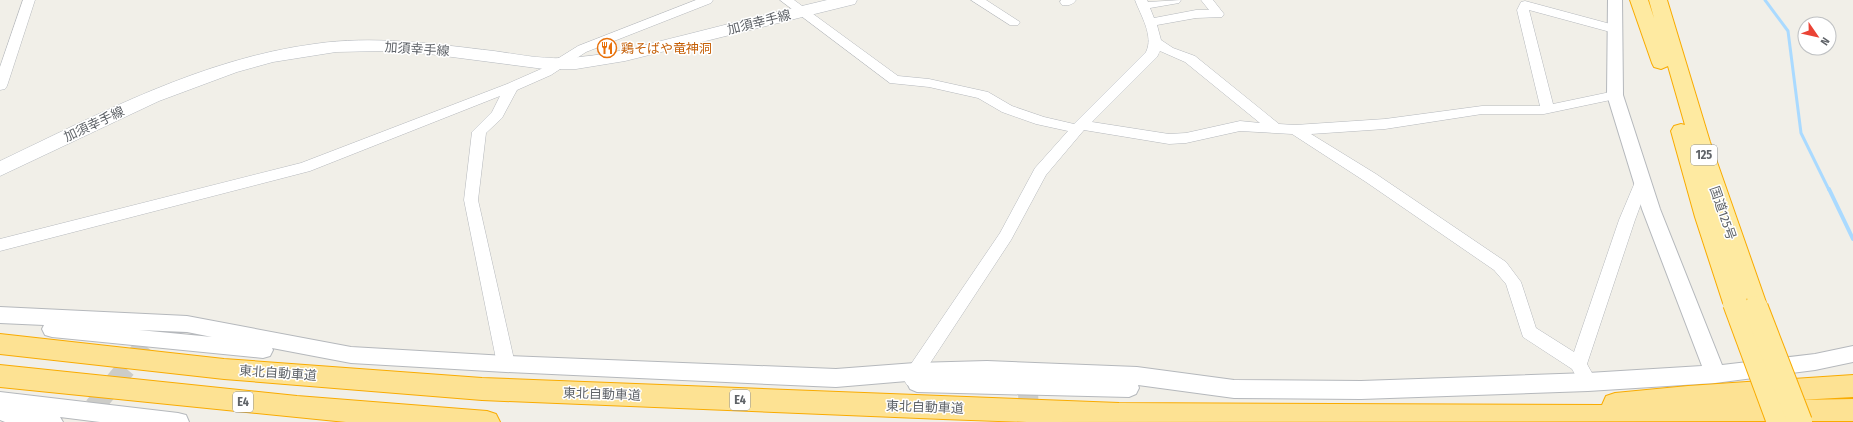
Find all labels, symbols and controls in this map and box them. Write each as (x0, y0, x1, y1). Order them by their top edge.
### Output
street label: 加須幸手線 (726, 7, 792, 37)
north arrow (1797, 16, 1837, 56)
text: N (1818, 35, 1832, 48)
restaurant icon: 鶏そばや竜神洞 (596, 37, 618, 59)
street label: 加須幸手線 (384, 39, 450, 59)
place label: 鶏そばや竜神洞 (621, 41, 712, 56)
street label: 加須幸手線 (61, 103, 127, 145)
road number: 125 (1691, 145, 1717, 165)
street label: 国道125号 (1707, 184, 1739, 242)
street label: 東北自動車道 (239, 363, 317, 383)
street label: 東北自動車道 (563, 385, 641, 403)
road number: E4 (730, 390, 750, 410)
road number: E4 (233, 392, 253, 412)
street label: 東北自動車道 (886, 398, 964, 416)

